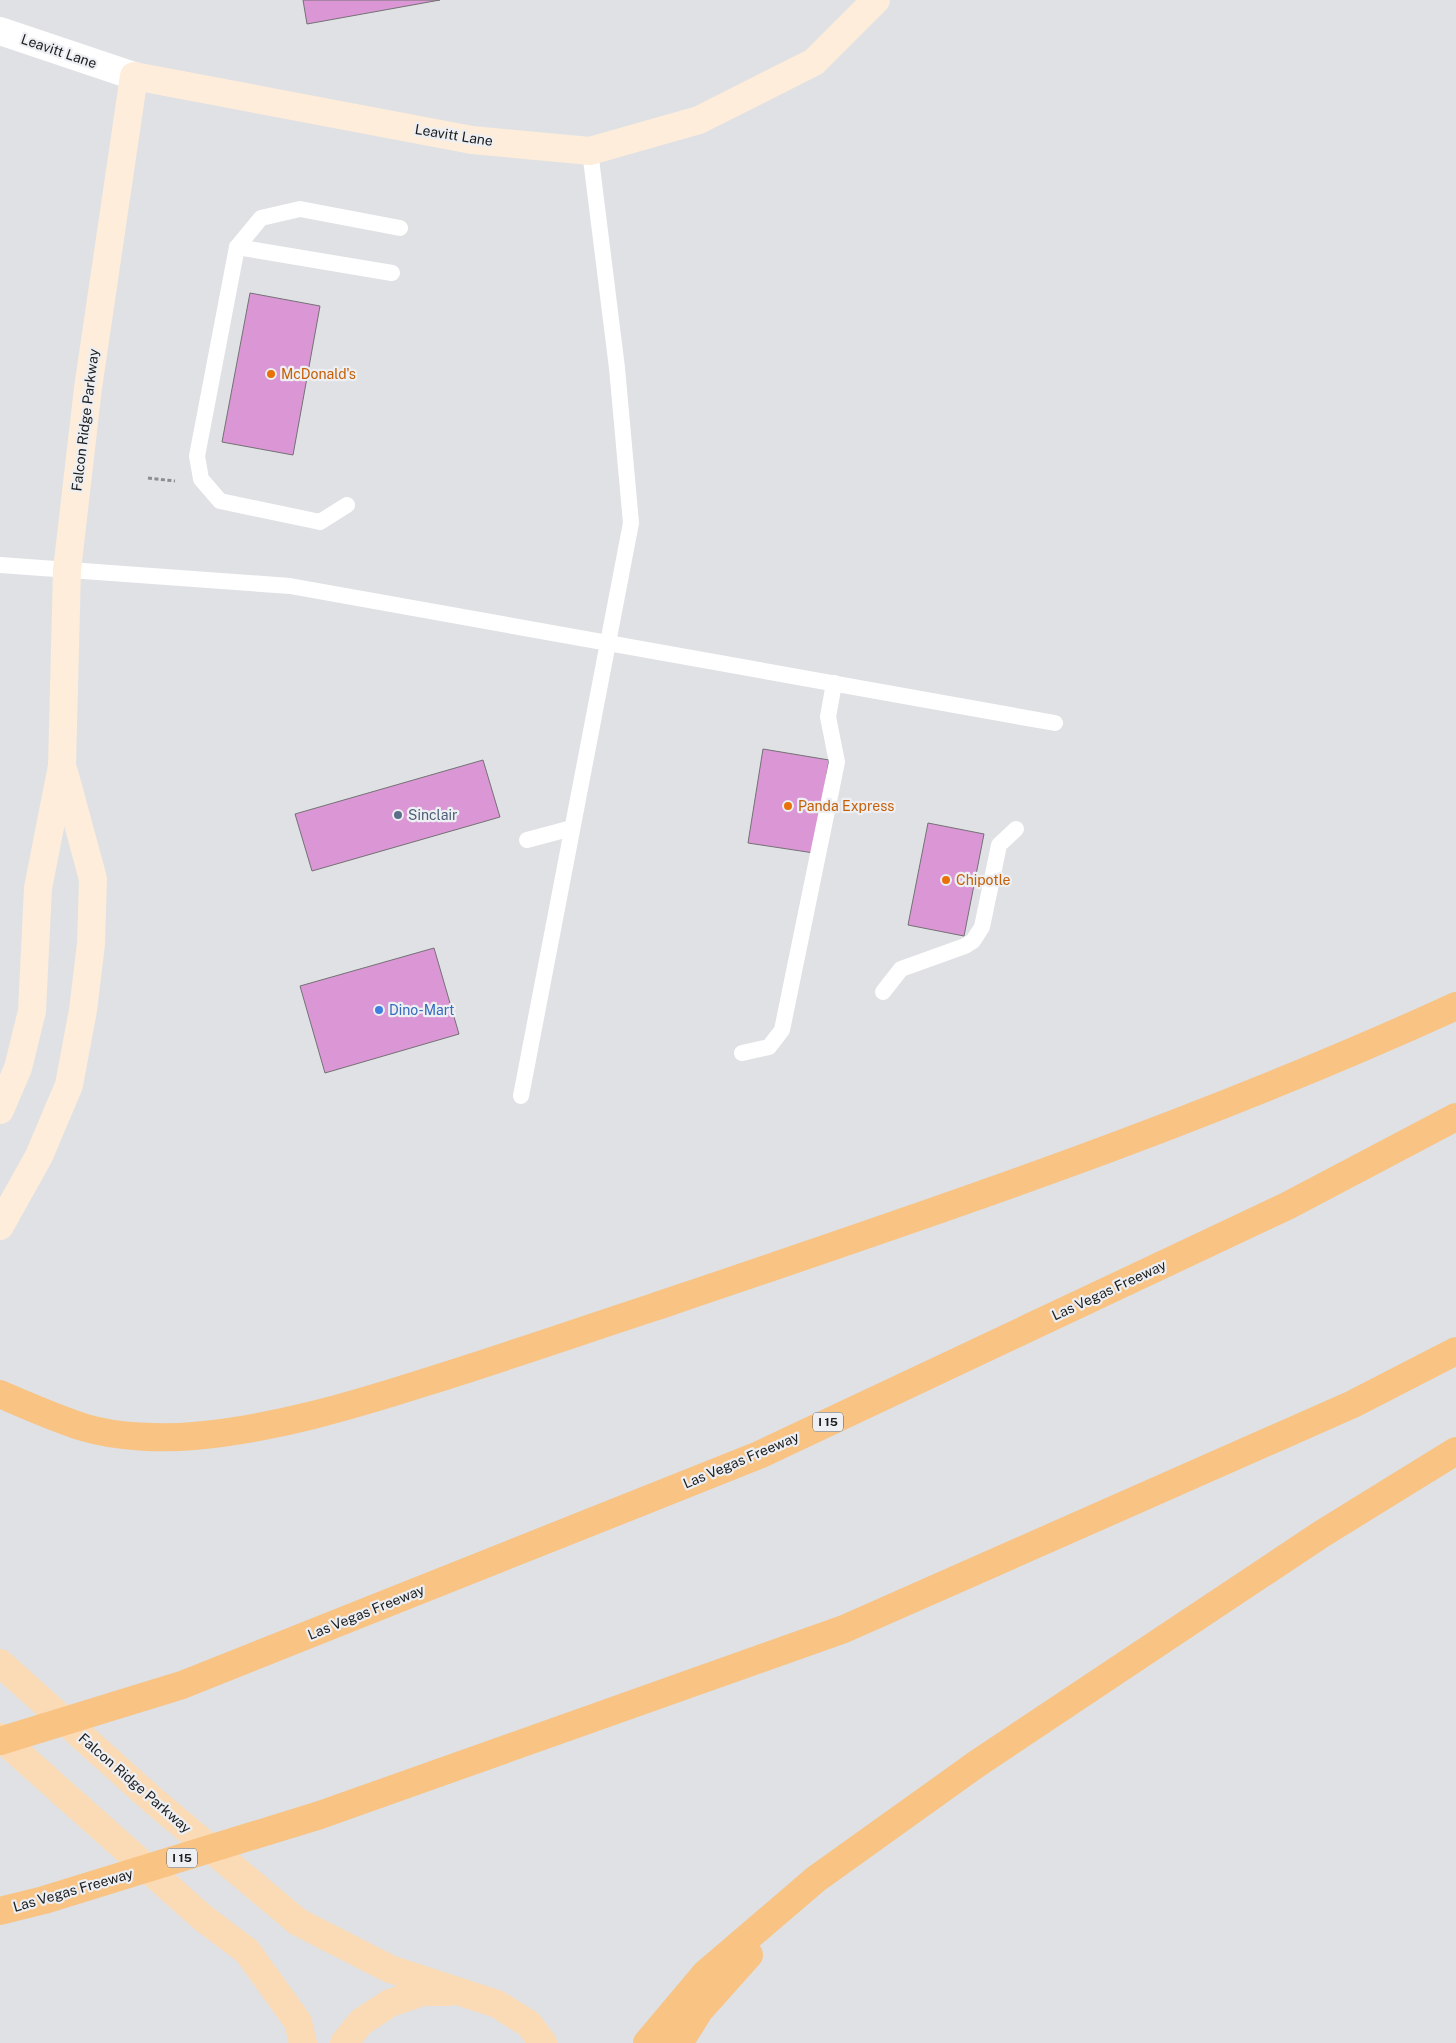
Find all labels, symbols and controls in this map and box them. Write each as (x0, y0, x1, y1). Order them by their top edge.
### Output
street label: Leavitt Lane (19, 31, 99, 71)
street label: Leavitt Lane (414, 121, 494, 149)
street label: Falcon Ridge Parkway (68, 347, 102, 492)
place label: McDonald's (281, 366, 356, 382)
marker: McDonald's (265, 368, 277, 380)
place label: Panda Express (798, 798, 894, 814)
marker: Panda Express (782, 800, 794, 812)
place label: Sinclair (408, 807, 457, 823)
marker: Sinclair (392, 809, 404, 821)
place label: Chipotle (956, 872, 1011, 888)
marker: Chipotle (940, 874, 952, 886)
place label: Dino-Mart (389, 1002, 455, 1018)
marker: Dino-Mart (373, 1004, 385, 1016)
street label: Las Vegas Freeway (1049, 1256, 1169, 1323)
road number: I 15 (813, 1412, 843, 1431)
street label: Las Vegas Freeway (681, 1428, 802, 1492)
street label: Las Vegas Freeway (305, 1581, 427, 1643)
street label: Falcon Ridge Parkway (76, 1730, 195, 1836)
road number: I 15 (167, 1849, 197, 1868)
street label: Las Vegas Freeway (11, 1865, 135, 1915)

